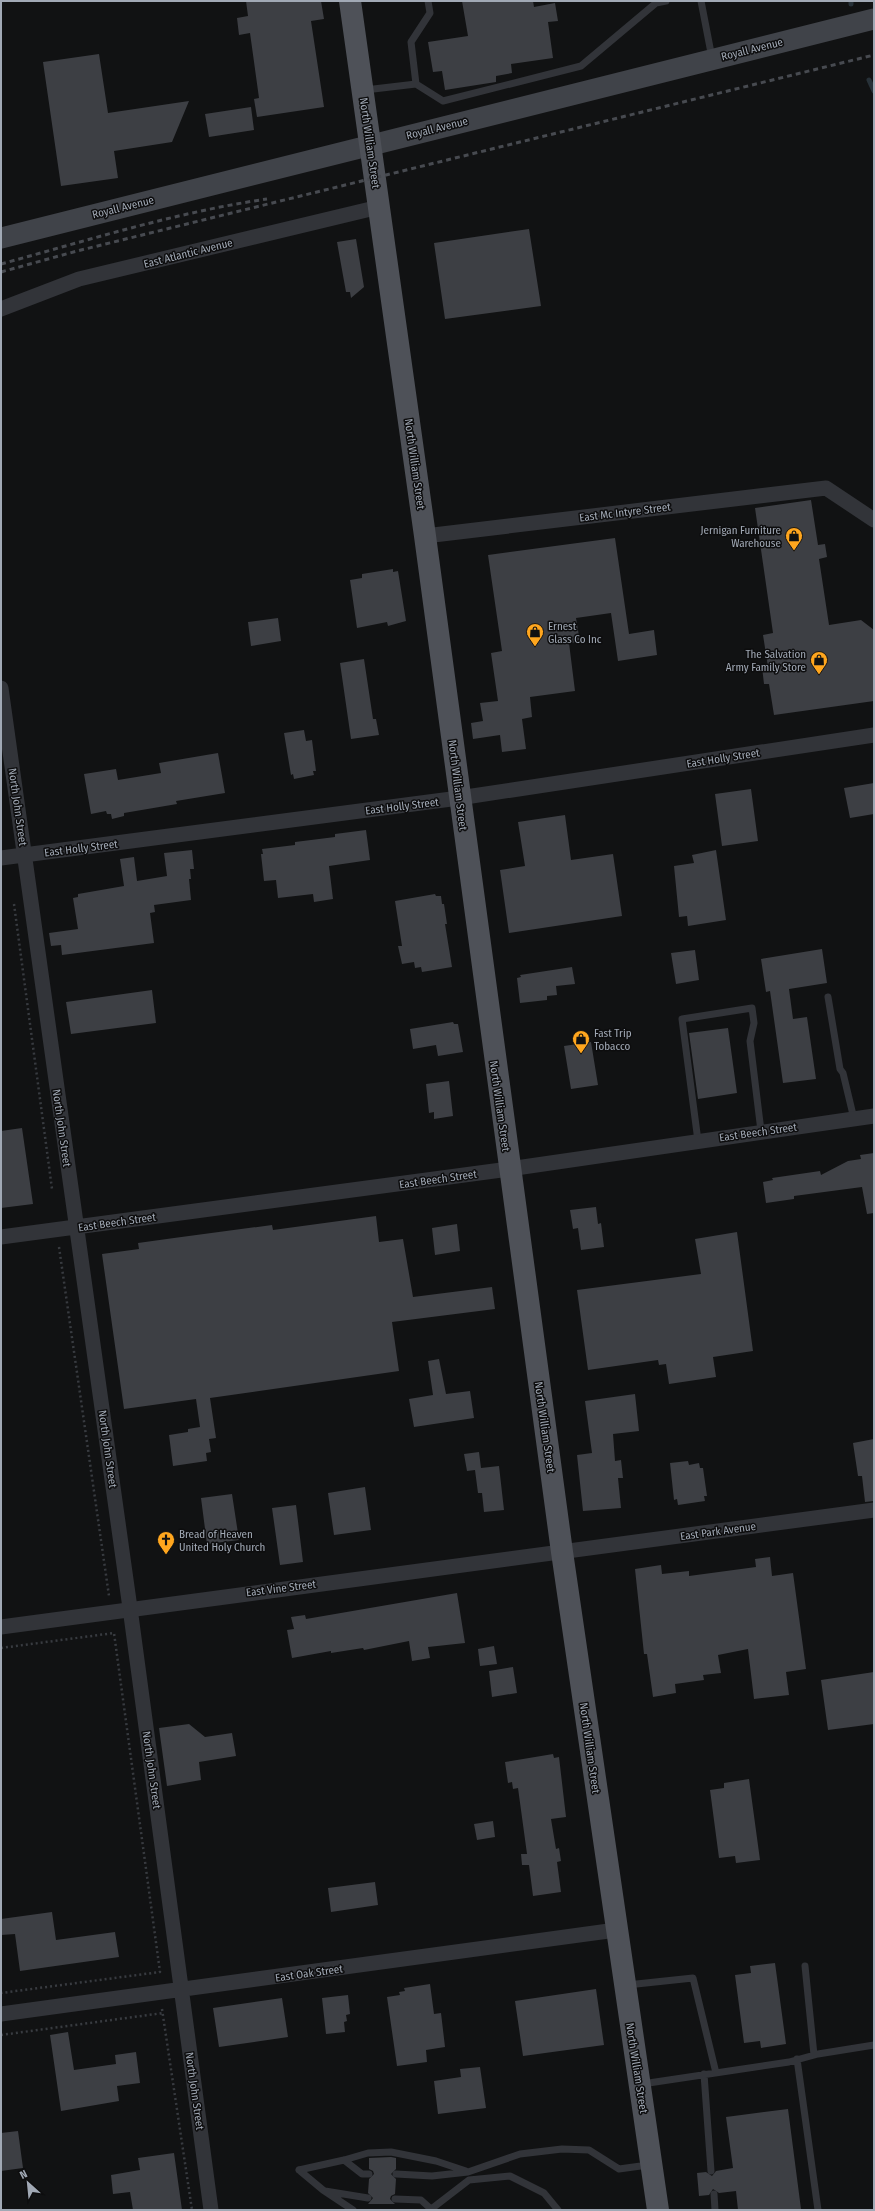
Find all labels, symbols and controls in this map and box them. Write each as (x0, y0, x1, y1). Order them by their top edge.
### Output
street label: Royall Avenue (720, 36, 784, 63)
street label: North William Street (357, 97, 382, 190)
street label: Royall Avenue (405, 115, 469, 142)
street label: Royall Avenue (91, 194, 155, 221)
street label: East Atlantic Avenue (142, 236, 234, 271)
street label: North William Street (402, 418, 427, 511)
street label: East Mc Intyre Street (579, 500, 672, 525)
place label: Jernigan Furniture Warehouse (701, 524, 781, 550)
shop icon: Jernigan Furniture Warehouse (784, 526, 804, 551)
place label: Ernest Glass Co Inc (548, 620, 602, 646)
shop icon: Ernest Glass Co Inc (525, 622, 545, 647)
place label: The Salvation Army Family Store (726, 648, 806, 674)
shop icon: The Salvation Army Family Store (809, 650, 829, 675)
street label: North William Street (445, 739, 470, 832)
street label: East Holly Street (686, 746, 761, 771)
street label: North John Street (6, 767, 29, 847)
street label: East Holly Street (365, 795, 440, 817)
street label: East Holly Street (44, 837, 119, 859)
place label: Fast Trip Tobacco (594, 1027, 632, 1053)
shop icon: Fast Trip Tobacco (571, 1029, 591, 1054)
street label: North William Street (487, 1060, 512, 1153)
street label: North John Street (50, 1088, 73, 1168)
street label: East Beech Street (718, 1121, 798, 1144)
street label: East Beech Street (398, 1168, 478, 1191)
street label: East Beech Street (77, 1211, 157, 1234)
street label: North William Street (532, 1381, 557, 1474)
street label: North John Street (96, 1409, 119, 1489)
street label: East Park Avenue (679, 1520, 757, 1543)
place label: Bread of Heaven United Holy Church (179, 1528, 265, 1554)
church icon: Bread of Heaven United Holy Church (156, 1530, 176, 1555)
street label: East Vine Street (245, 1578, 317, 1599)
street label: North William Street (577, 1702, 602, 1795)
street label: North John Street (140, 1730, 163, 1810)
street label: East Oak Street (274, 1962, 344, 1985)
street label: North William Street (623, 2022, 650, 2115)
street label: North John Street (183, 2051, 206, 2131)
north arrow (8, 2163, 48, 2203)
text: N (18, 2167, 30, 2182)

